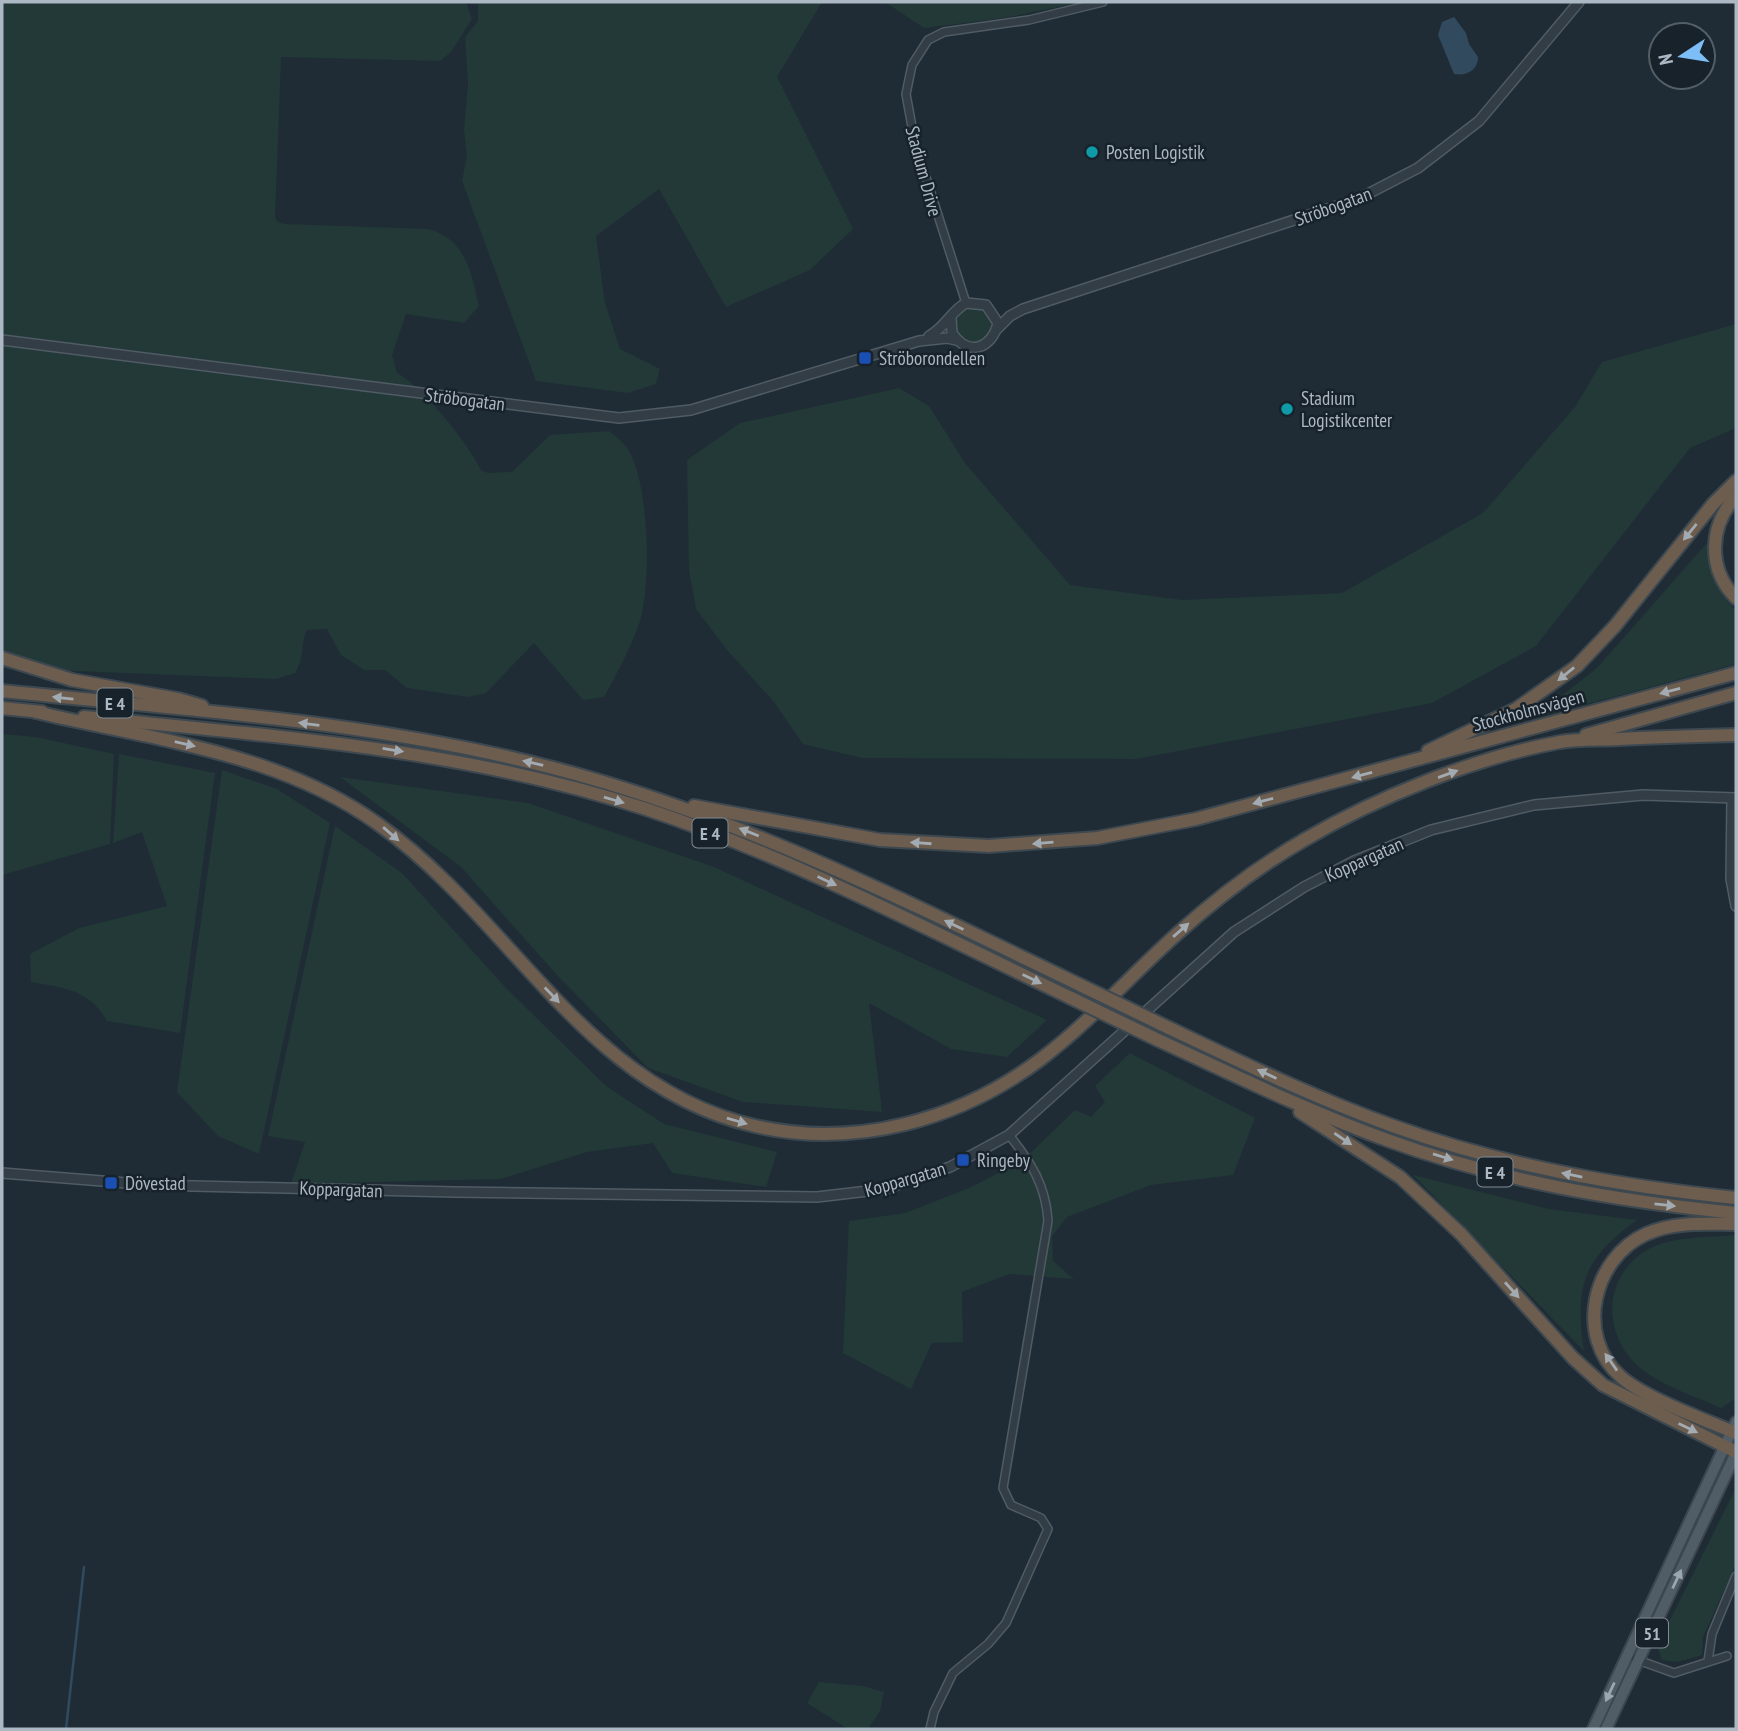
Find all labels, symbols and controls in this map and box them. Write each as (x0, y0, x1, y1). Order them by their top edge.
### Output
north arrow (1647, 21, 1717, 91)
text: N (1653, 52, 1678, 67)
street label: Stadium Drive (900, 123, 948, 219)
place label: Posten Logistik (1106, 140, 1205, 164)
marker: Posten Logistik (1084, 144, 1100, 160)
street label: Ströbogatan (1291, 181, 1375, 231)
place label: Ströborondellen (879, 346, 985, 370)
marker: Ströborondellen (857, 350, 873, 366)
street label: Ströbogatan (424, 382, 506, 416)
place label: Stadium Logistikcenter (1301, 386, 1393, 432)
marker: Stadium Logistikcenter (1279, 401, 1295, 417)
one-way arrow (1683, 523, 1698, 540)
one-way arrow (1558, 667, 1576, 682)
street label: Stockholmsvägen (1469, 684, 1587, 736)
one-way arrow (1660, 687, 1681, 697)
road number: E 4 (97, 688, 132, 718)
one-way arrow (51, 692, 73, 703)
one-way arrow (298, 719, 320, 730)
one-way arrow (174, 739, 196, 750)
one-way arrow (382, 745, 404, 756)
one-way arrow (522, 757, 544, 768)
one-way arrow (1437, 769, 1458, 780)
one-way arrow (1351, 770, 1373, 781)
one-way arrow (604, 796, 625, 806)
one-way arrow (1252, 796, 1274, 807)
road number: E 4 (692, 818, 728, 848)
one-way arrow (382, 826, 400, 842)
one-way arrow (738, 826, 759, 837)
street label: Koppargatan (1321, 831, 1407, 887)
one-way arrow (910, 837, 932, 848)
one-way arrow (1032, 838, 1054, 849)
one-way arrow (817, 875, 837, 887)
one-way arrow (944, 919, 964, 930)
one-way arrow (1173, 923, 1190, 938)
one-way arrow (1022, 973, 1042, 985)
one-way arrow (544, 986, 560, 1003)
one-way arrow (1256, 1068, 1277, 1079)
one-way arrow (726, 1116, 748, 1127)
one-way arrow (1333, 1132, 1353, 1145)
place label: Ringeby (977, 1148, 1031, 1172)
marker: Ringeby (955, 1152, 971, 1168)
one-way arrow (1432, 1153, 1453, 1163)
street label: Koppargatan (862, 1156, 948, 1202)
road number: E 4 (1478, 1157, 1512, 1186)
one-way arrow (1561, 1169, 1583, 1180)
place label: Dövestad (125, 1171, 186, 1195)
marker: Dövestad (103, 1175, 119, 1191)
street label: Koppargatan (299, 1176, 383, 1202)
one-way arrow (1654, 1200, 1676, 1211)
one-way arrow (1504, 1281, 1520, 1299)
one-way arrow (1605, 1353, 1618, 1372)
one-way arrow (1678, 1422, 1699, 1433)
one-way arrow (1671, 1569, 1683, 1589)
road number: 51 (1636, 1618, 1668, 1648)
one-way arrow (1605, 1682, 1616, 1702)

